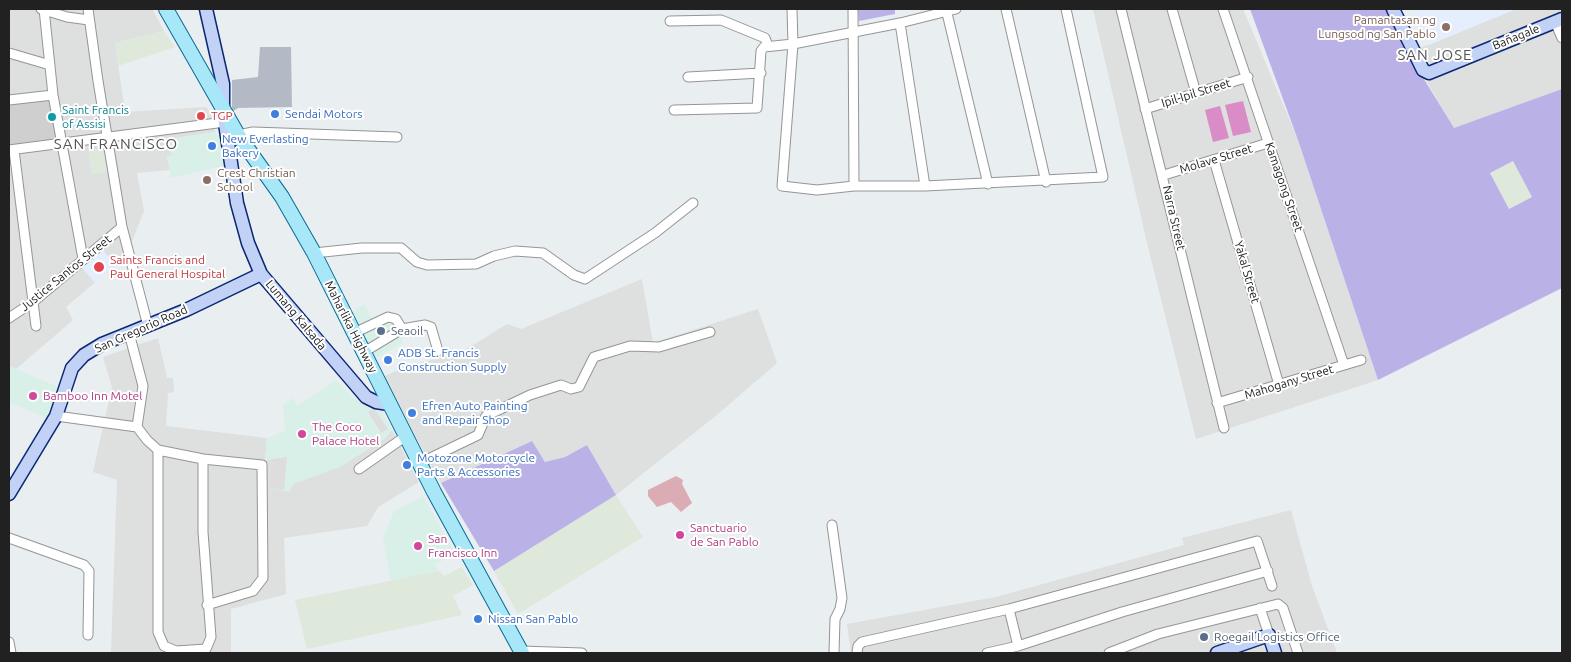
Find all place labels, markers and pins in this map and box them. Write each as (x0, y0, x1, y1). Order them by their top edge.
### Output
place label: Pamantasan ng Lungsod ng San Pablo (1318, 13, 1436, 41)
marker: Pamantasan ng Lungsod ng San Pablo (1440, 21, 1452, 33)
place label: Saint Francis of Assisi (62, 103, 129, 131)
place label: Sendai Motors (285, 107, 363, 121)
marker: Sendai Motors (269, 108, 281, 120)
place label: TGP (211, 109, 233, 123)
marker: TGP (195, 110, 207, 122)
marker: Saint Francis of Assisi (46, 111, 58, 123)
place label: New Everlasting Bakery (222, 132, 309, 160)
marker: New Everlasting Bakery (206, 140, 218, 152)
place label: Crest Christian School (217, 166, 296, 194)
marker: Crest Christian School (201, 174, 213, 186)
place label: Saints Francis and Paul General Hospital (110, 253, 225, 281)
marker: Saints Francis and Paul General Hospital (92, 260, 106, 274)
place label: Seaoil (391, 324, 423, 338)
marker: Seaoil (375, 325, 387, 337)
place label: ADB St. Francis Construction Supply (398, 346, 506, 374)
marker: ADB St. Francis Construction Supply (382, 354, 394, 366)
place label: Bamboo Inn Motel (43, 389, 142, 403)
marker: Bamboo Inn Motel (27, 390, 39, 402)
place label: Efren Auto Painting and Repair Shop (422, 399, 528, 427)
marker: Efren Auto Painting and Repair Shop (406, 407, 418, 419)
place label: The Coco Palace Hotel (312, 420, 379, 448)
marker: The Coco Palace Hotel (296, 428, 308, 440)
place label: Motozone Motorcycle Parts & Accessories (417, 451, 535, 479)
marker: Motozone Motorcycle Parts & Accessories (401, 459, 413, 471)
place label: Sanctuario de San Pablo (690, 521, 759, 549)
marker: Sanctuario de San Pablo (674, 529, 686, 541)
place label: San Francisco Inn (428, 532, 497, 560)
marker: San Francisco Inn (412, 540, 424, 552)
place label: Nissan San Pablo (488, 612, 578, 626)
marker: Nissan San Pablo (472, 613, 484, 625)
place label: Roegail Logistics Office (1214, 630, 1340, 644)
marker: Roegail Logistics Office (1198, 631, 1210, 643)

